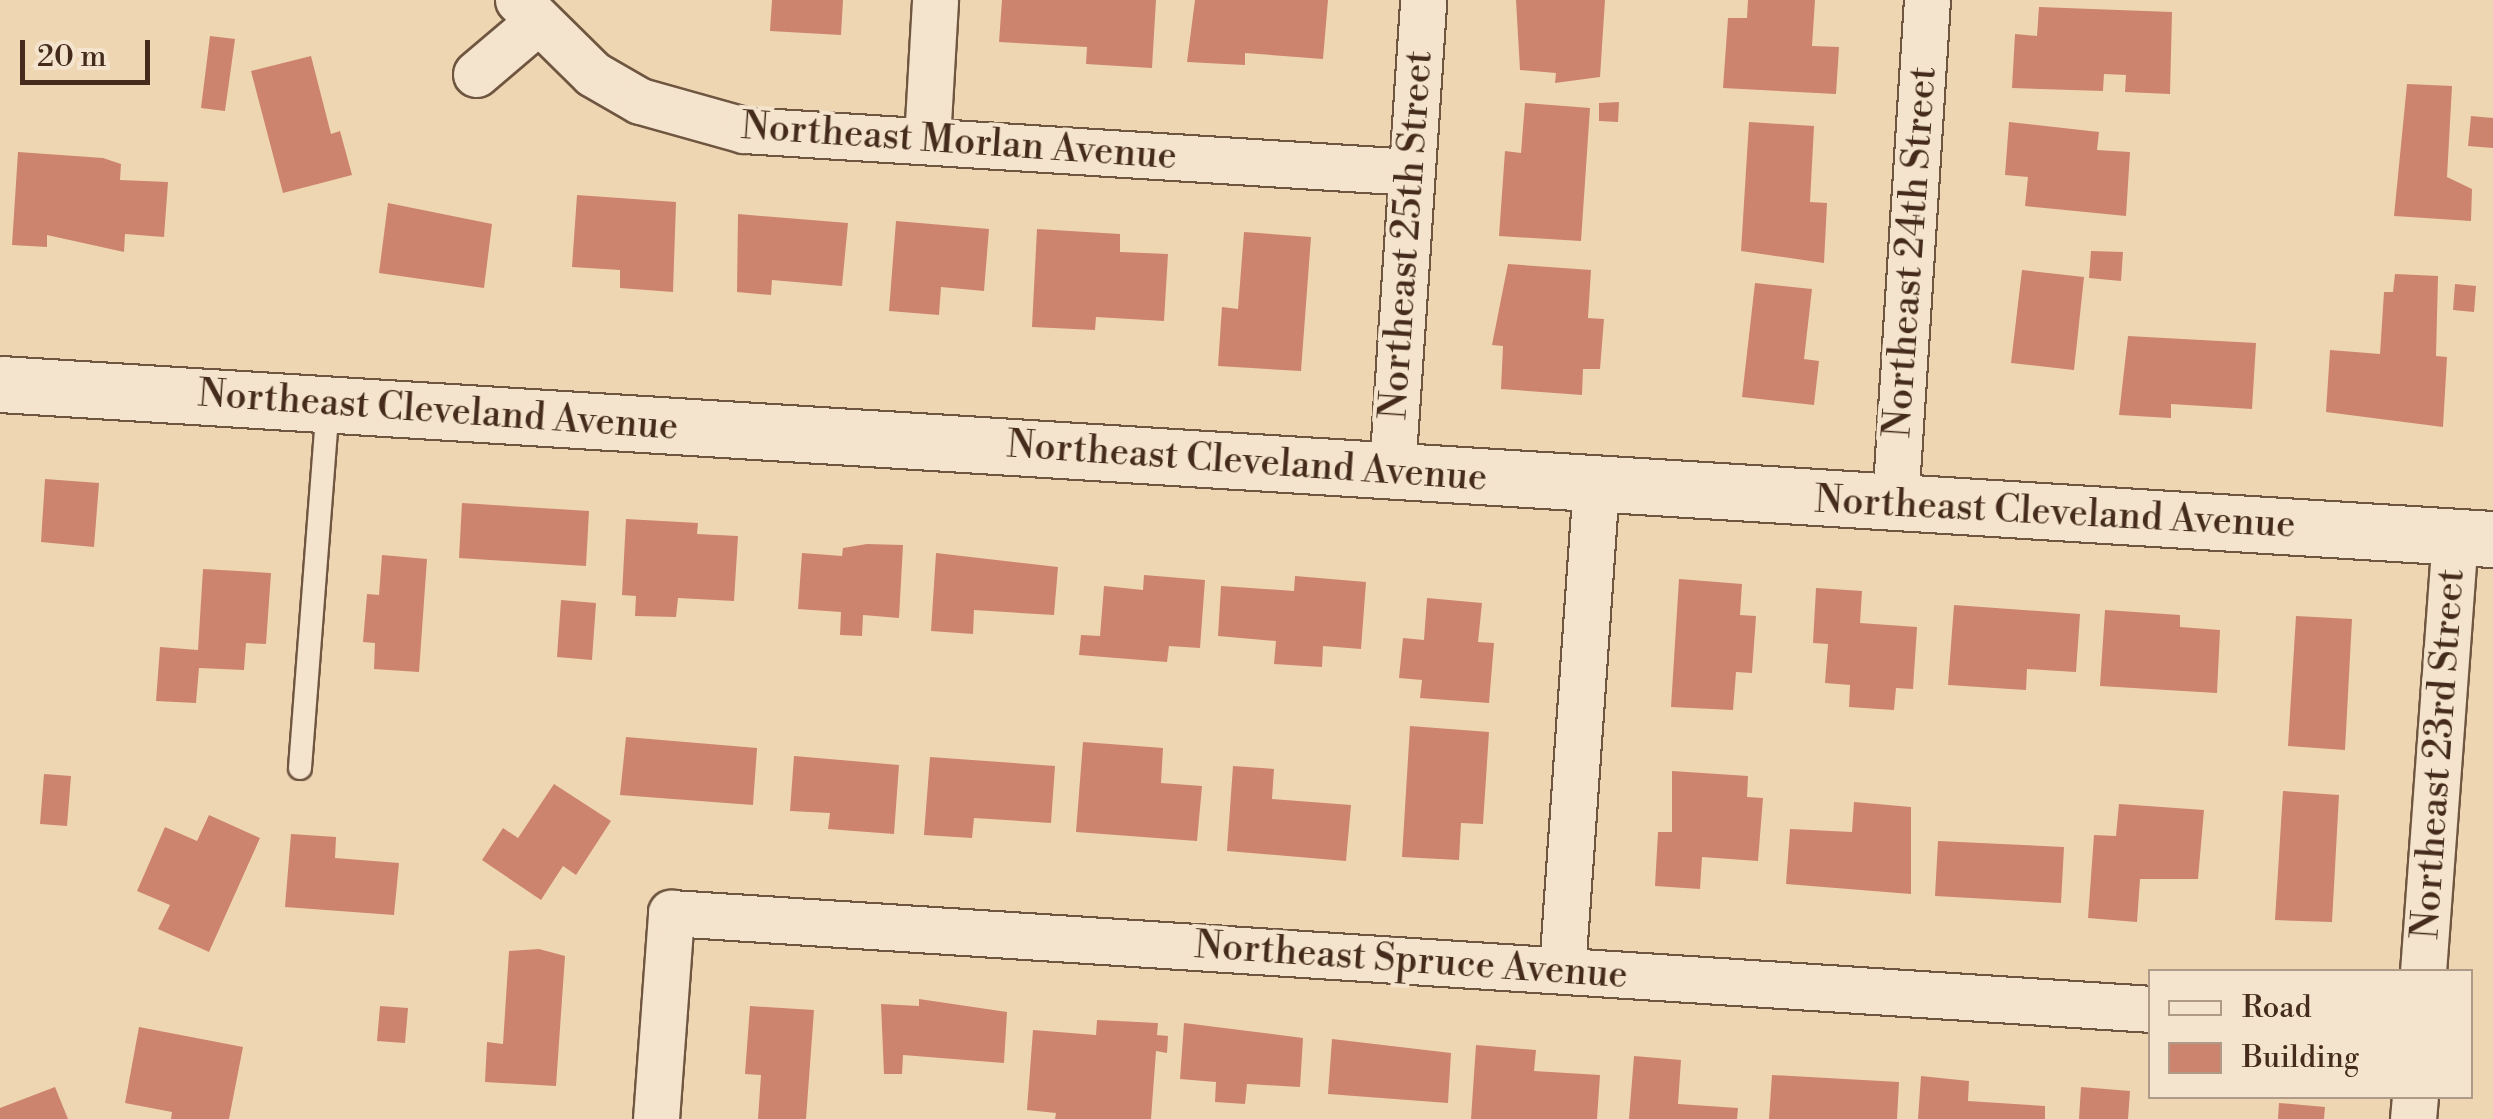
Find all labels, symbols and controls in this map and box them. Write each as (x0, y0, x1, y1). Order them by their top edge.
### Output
scale bar (25, 20, 155, 82)
text: 20 m (37, 38, 106, 76)
street label: Northeast 25th Street (1371, 49, 1443, 421)
street label: Northeast 24th Street (1875, 65, 1947, 439)
street label: Northeast Morlan Avenue (740, 104, 1178, 180)
street label: Northeast Cleveland Avenue (196, 371, 680, 451)
street label: Northeast Cleveland Avenue (1005, 422, 1489, 502)
street label: Northeast Cleveland Avenue (1813, 478, 2297, 548)
street label: Northeast 23rd Street (2403, 567, 2475, 941)
street label: Northeast Spruce Avenue (1193, 923, 1629, 999)
legend (2148, 969, 2473, 1099)
text: Road (2242, 989, 2312, 1027)
text: Building (2242, 1039, 2359, 1077)

